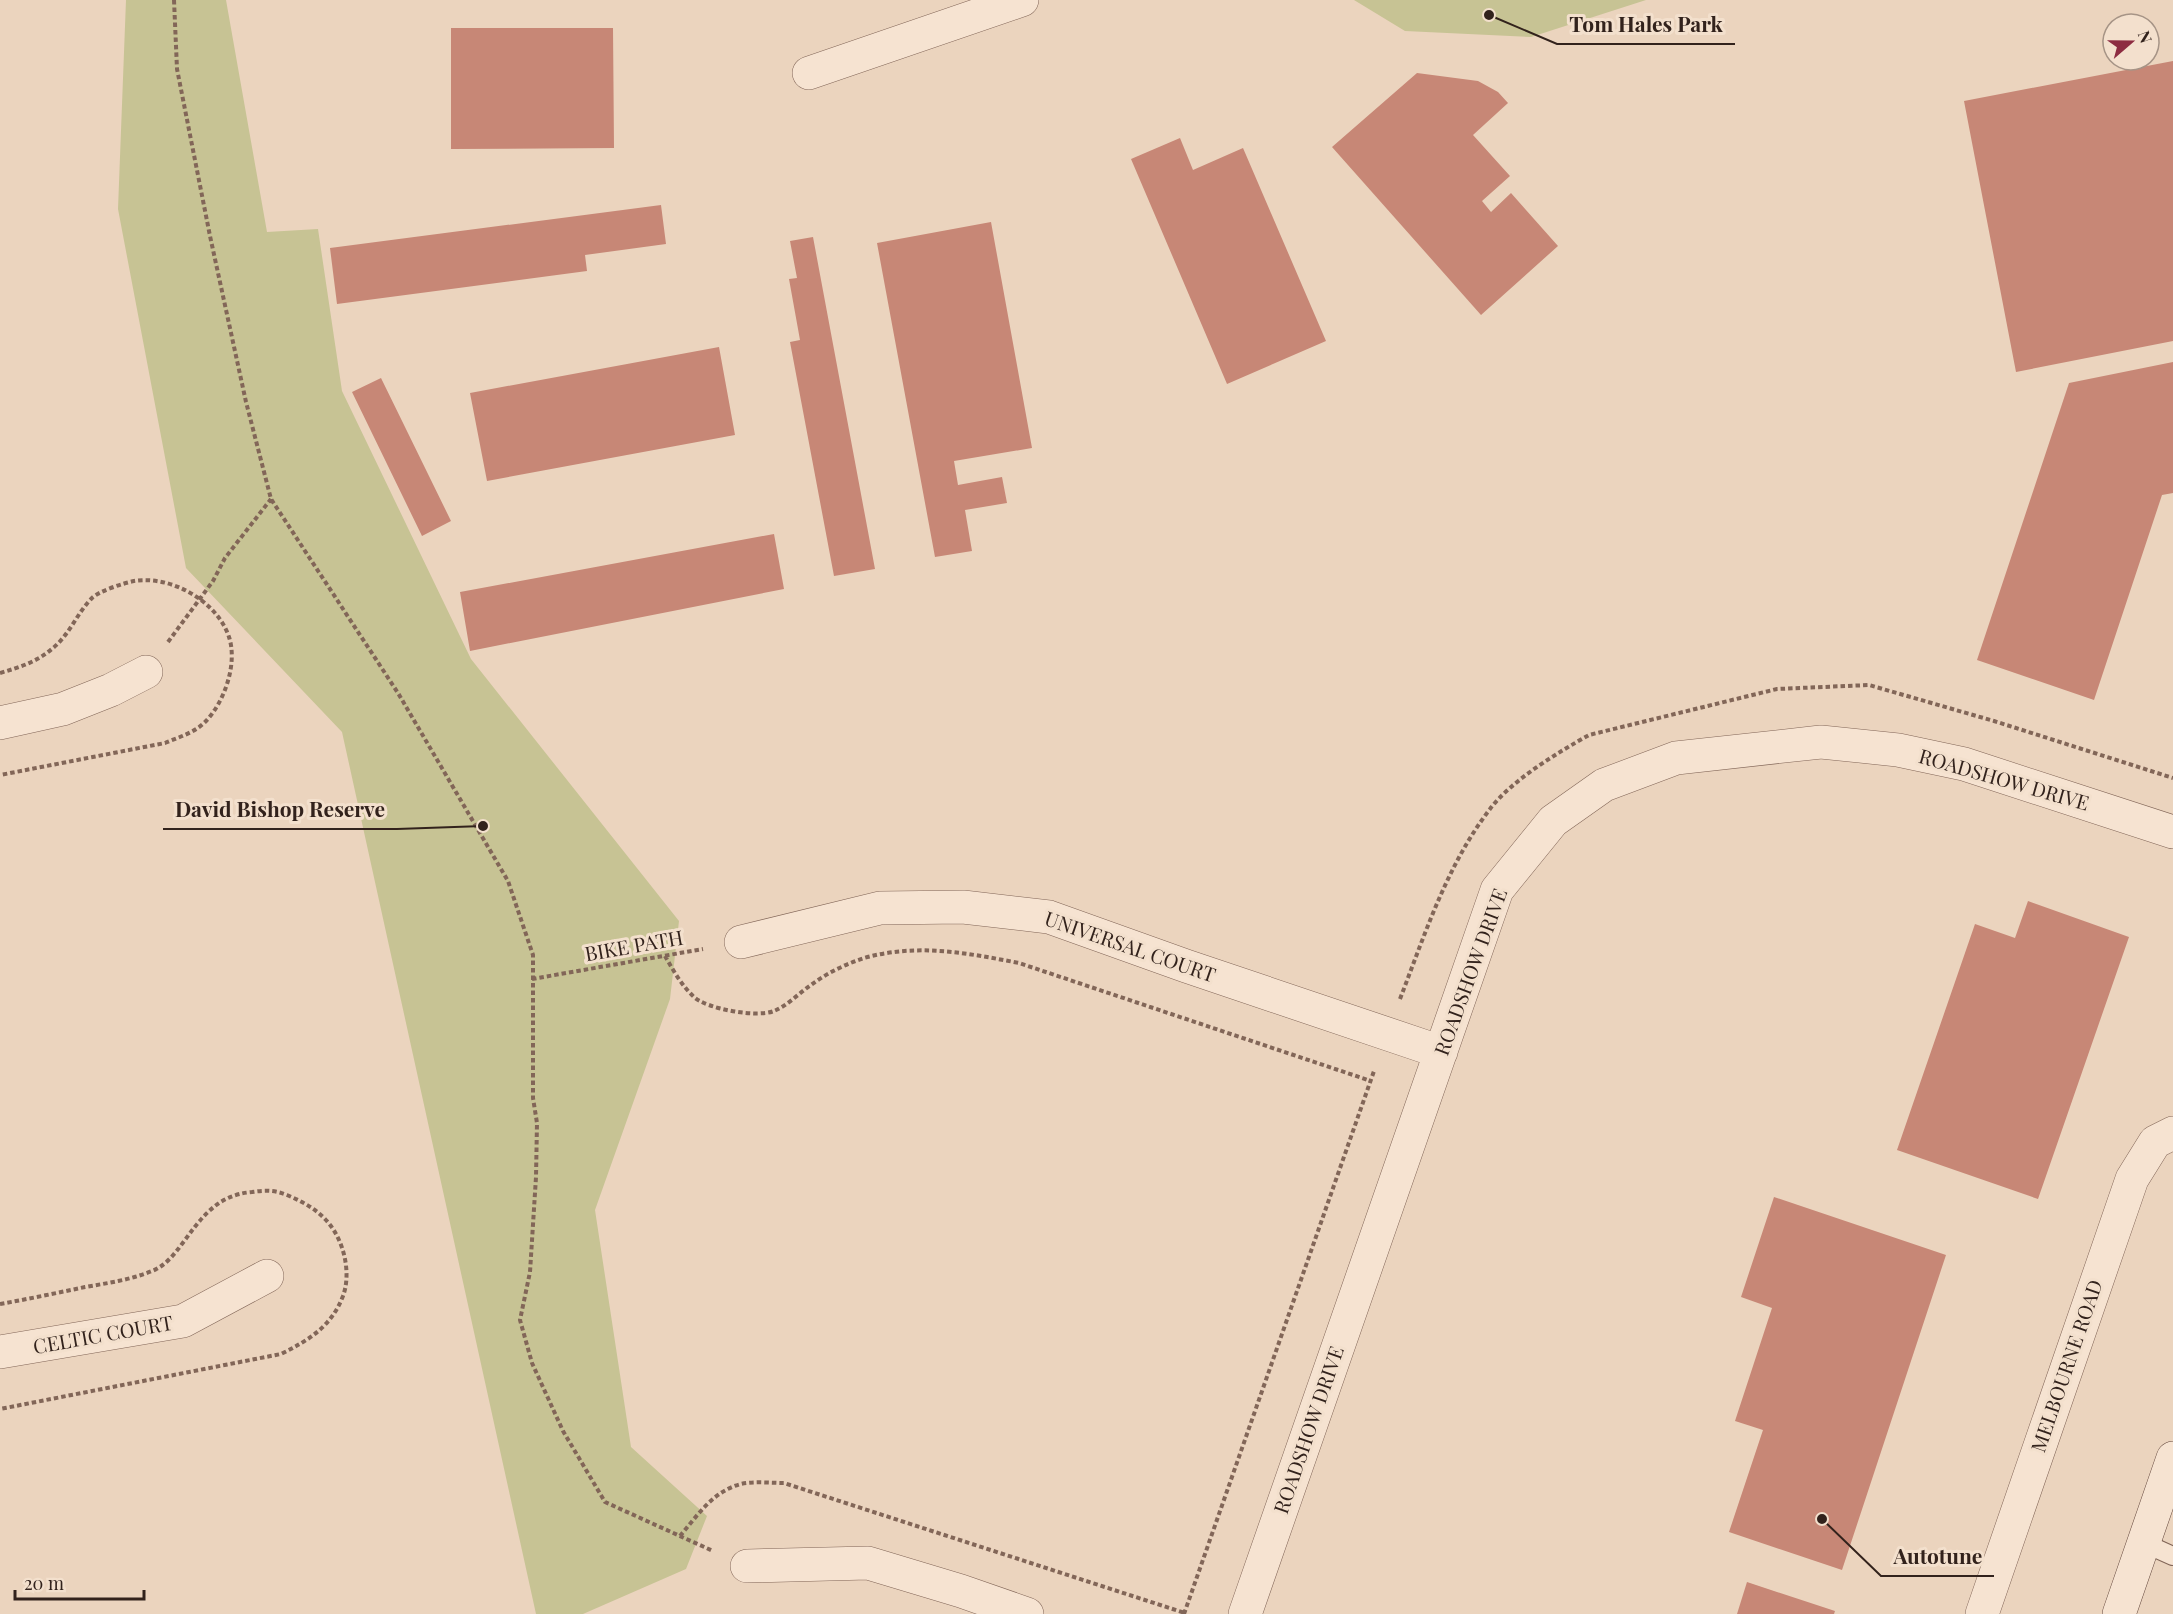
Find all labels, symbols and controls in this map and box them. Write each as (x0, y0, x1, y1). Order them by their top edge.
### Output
callout: Tom Hales Park (1557, 5, 1735, 44)
text: Tom Hales Park (1569, 9, 1724, 37)
north arrow (2101, 12, 2161, 72)
text: N (2134, 28, 2158, 46)
street label: ROADSHOW DRIVE (1916, 741, 2093, 816)
callout: David Bishop Reserve (163, 790, 397, 829)
text: David Bishop Reserve (175, 794, 385, 822)
street label: ROADSHOW DRIVE (1427, 884, 1512, 1059)
street label: UNIVERSAL COURT (1041, 904, 1220, 988)
street label: BIKE PATH (582, 923, 685, 966)
street label: MELBOURNE ROAD (2023, 1276, 2108, 1455)
street label: CELTIC COURT (31, 1308, 175, 1359)
street label: ROADSHOW DRIVE (1266, 1342, 1349, 1517)
callout: Autotune (1881, 1537, 1994, 1576)
text: Autotune (1893, 1541, 1982, 1569)
scale bar (15, 1563, 144, 1601)
text: 20 m (24, 1571, 64, 1595)

